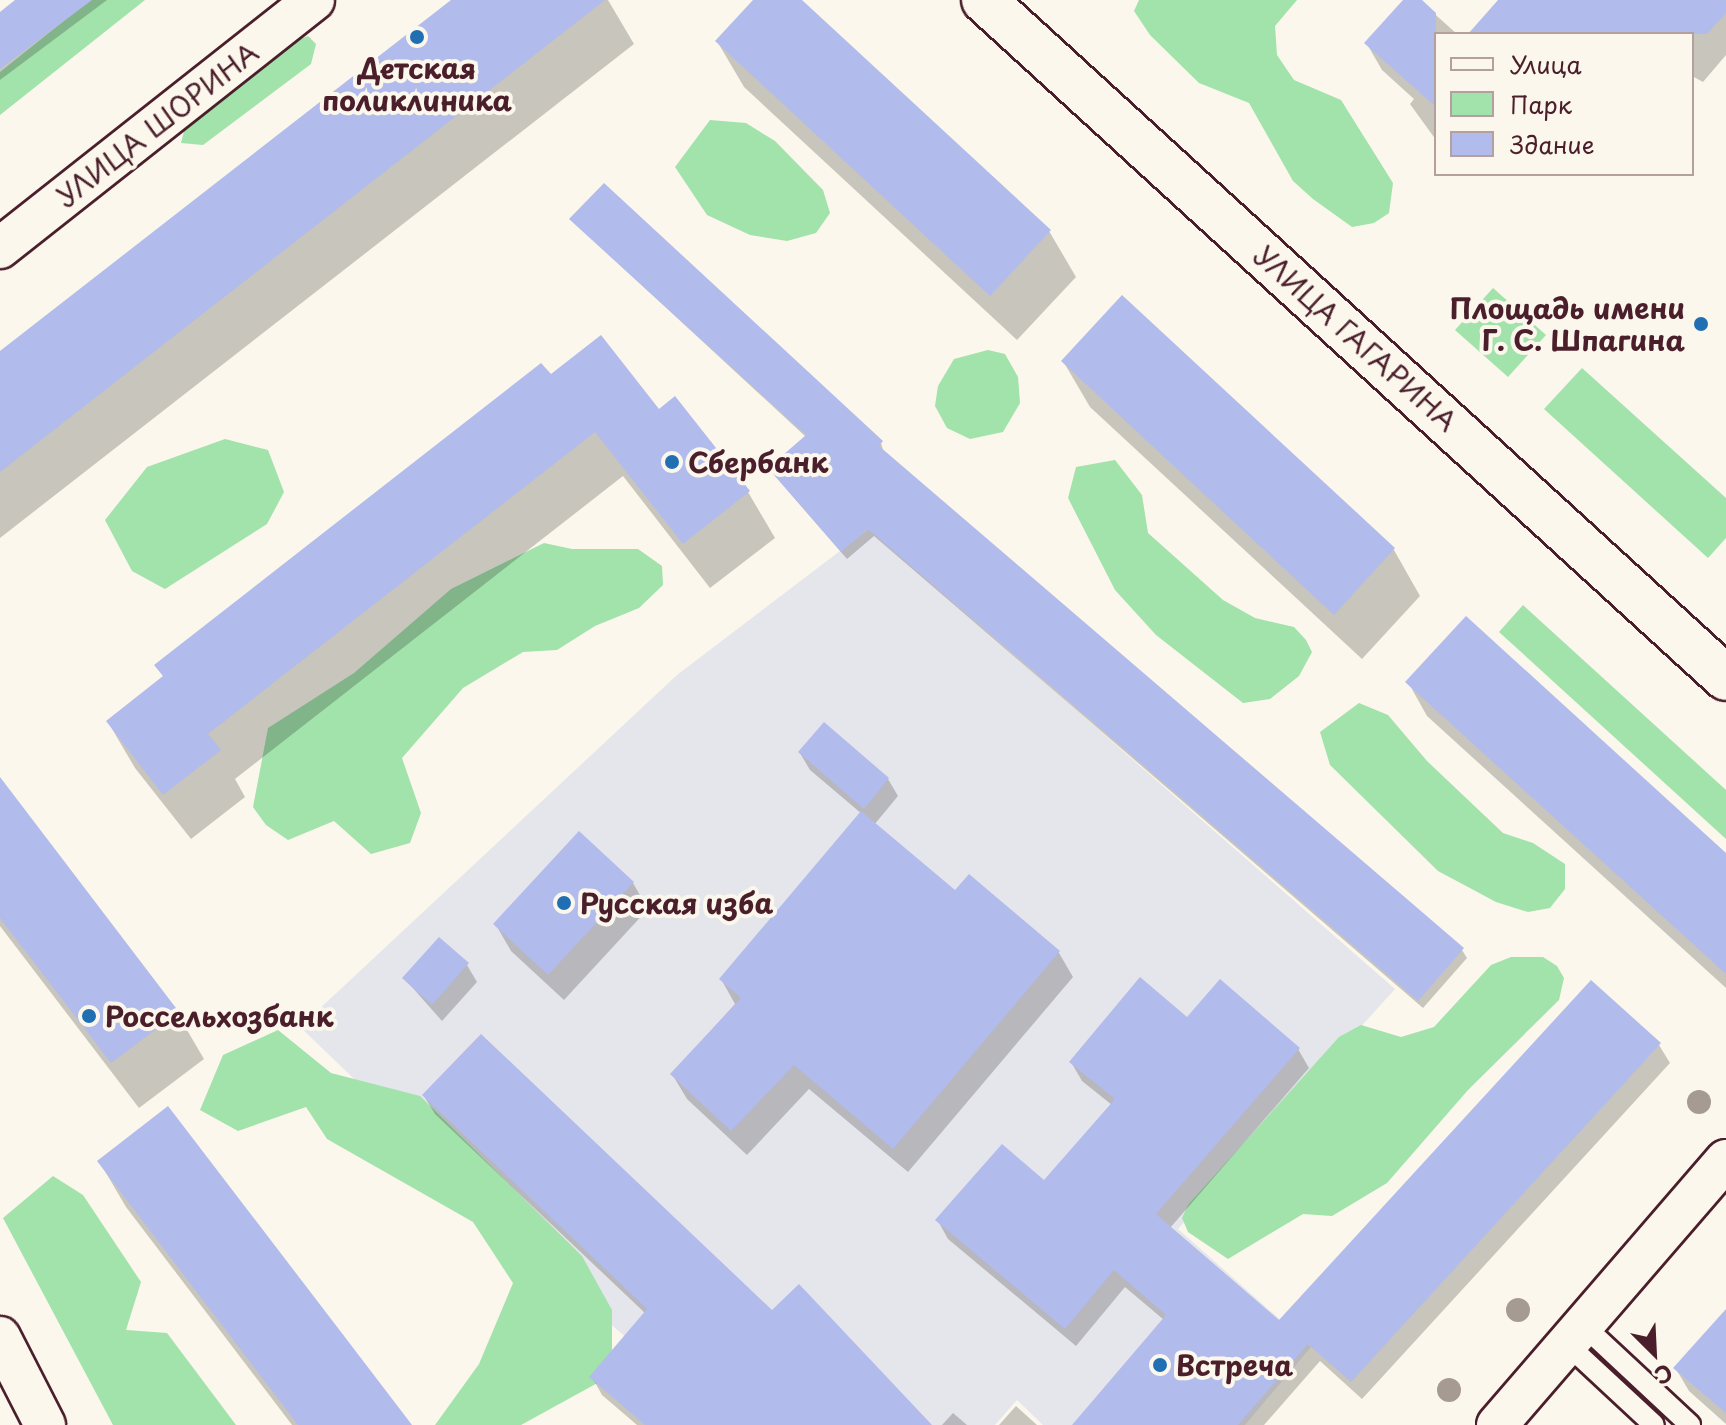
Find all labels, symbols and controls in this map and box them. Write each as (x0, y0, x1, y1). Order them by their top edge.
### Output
marker: Детская поликлиника (406, 26, 428, 48)
legend (1434, 32, 1694, 176)
street label: УЛИЦА ШОРИНА (49, 34, 265, 214)
text: Улица (1510, 46, 1582, 82)
place label: Детская поликлиника (322, 51, 512, 117)
text: Парк (1510, 86, 1572, 122)
text: Здание (1510, 126, 1595, 162)
street label: УЛИЦА ГАГАРИНА (1247, 237, 1465, 439)
place label: Площадь имени Г. С. Шпагина (1450, 291, 1685, 357)
marker: Площадь имени Г. С. Шпагина (1692, 315, 1710, 333)
place label: Сбербанк (688, 445, 828, 479)
marker: Сбербанк (663, 453, 681, 471)
place label: Русская изба (580, 886, 774, 920)
marker: Русская изба (555, 894, 573, 912)
place label: Россельхозбанк (105, 999, 334, 1033)
marker: Россельхозбанк (80, 1007, 98, 1025)
north arrow (1614, 1313, 1694, 1393)
place label: Встреча (1176, 1348, 1293, 1382)
marker: Встреча (1151, 1356, 1169, 1374)
text: С (1650, 1357, 1678, 1394)

